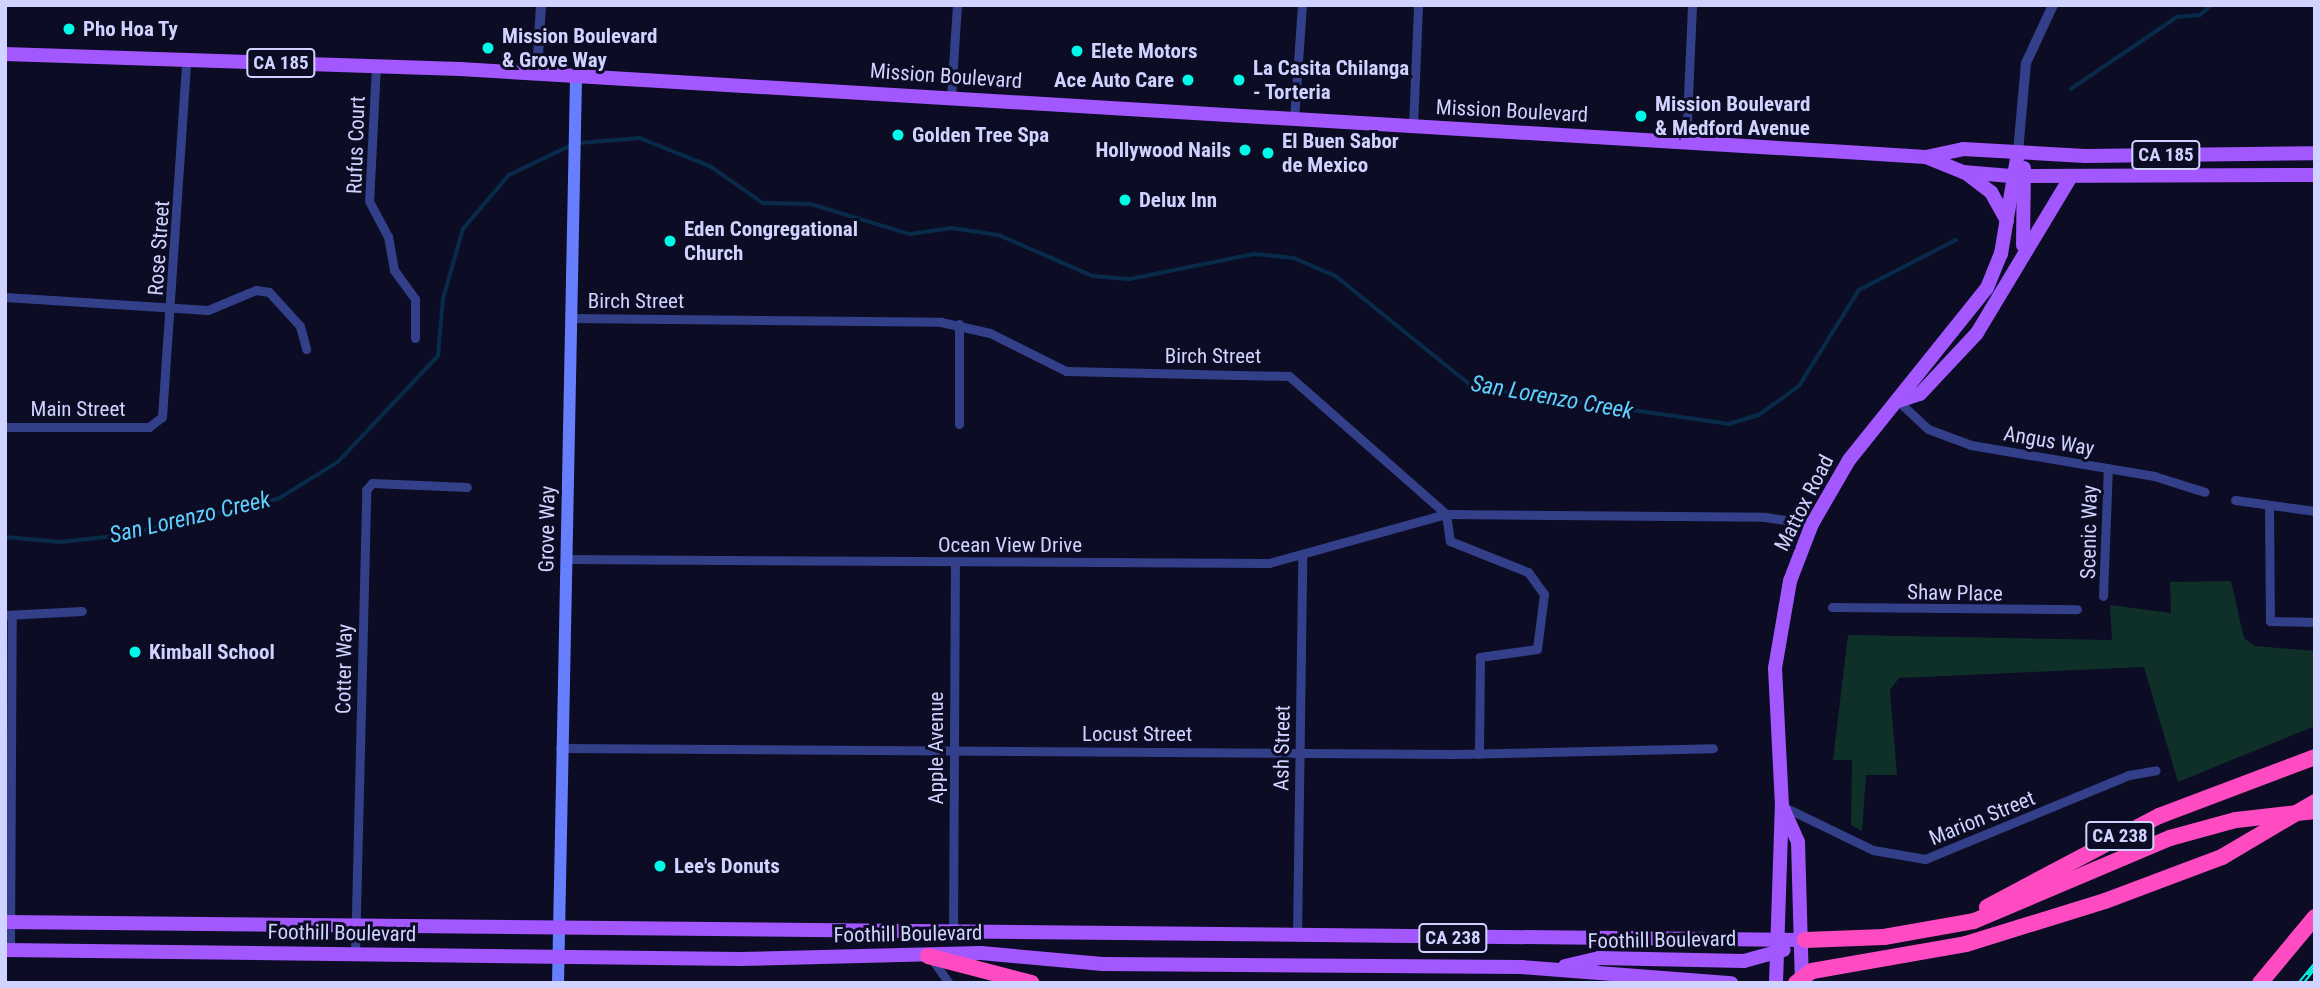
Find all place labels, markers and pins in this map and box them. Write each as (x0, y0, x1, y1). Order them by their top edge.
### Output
place label: Pho Hoa Ty (83, 16, 179, 42)
marker: Pho Hoa Ty (61, 21, 77, 37)
place label: Mission Boulevard & Grove Way (502, 23, 657, 73)
place label: Elete Motors (1091, 38, 1197, 64)
marker: Mission Boulevard & Grove Way (480, 40, 496, 56)
marker: Elete Motors (1069, 43, 1085, 59)
place label: La Casita Chilanga - Torteria (1253, 55, 1409, 105)
place label: Ace Auto Care (1054, 67, 1174, 93)
marker: Ace Auto Care (1180, 72, 1196, 88)
marker: La Casita Chilanga - Torteria (1231, 72, 1247, 88)
place label: Mission Boulevard & Medford Avenue (1655, 91, 1810, 141)
marker: Mission Boulevard & Medford Avenue (1633, 108, 1649, 124)
place label: Golden Tree Spa (912, 122, 1050, 148)
marker: Golden Tree Spa (890, 127, 906, 143)
place label: El Buen Sabor de Mexico (1282, 128, 1399, 178)
place label: Hollywood Nails (1095, 137, 1231, 163)
marker: Hollywood Nails (1237, 142, 1253, 158)
marker: El Buen Sabor de Mexico (1260, 145, 1276, 161)
place label: Delux Inn (1139, 187, 1217, 213)
marker: Delux Inn (1117, 192, 1133, 208)
place label: Eden Congregational Church (684, 216, 858, 266)
marker: Eden Congregational Church (662, 233, 678, 249)
place label: Kimball School (149, 639, 275, 665)
marker: Kimball School (127, 644, 143, 660)
place label: Lee's Donuts (674, 853, 780, 879)
marker: Lee's Donuts (652, 858, 668, 874)

